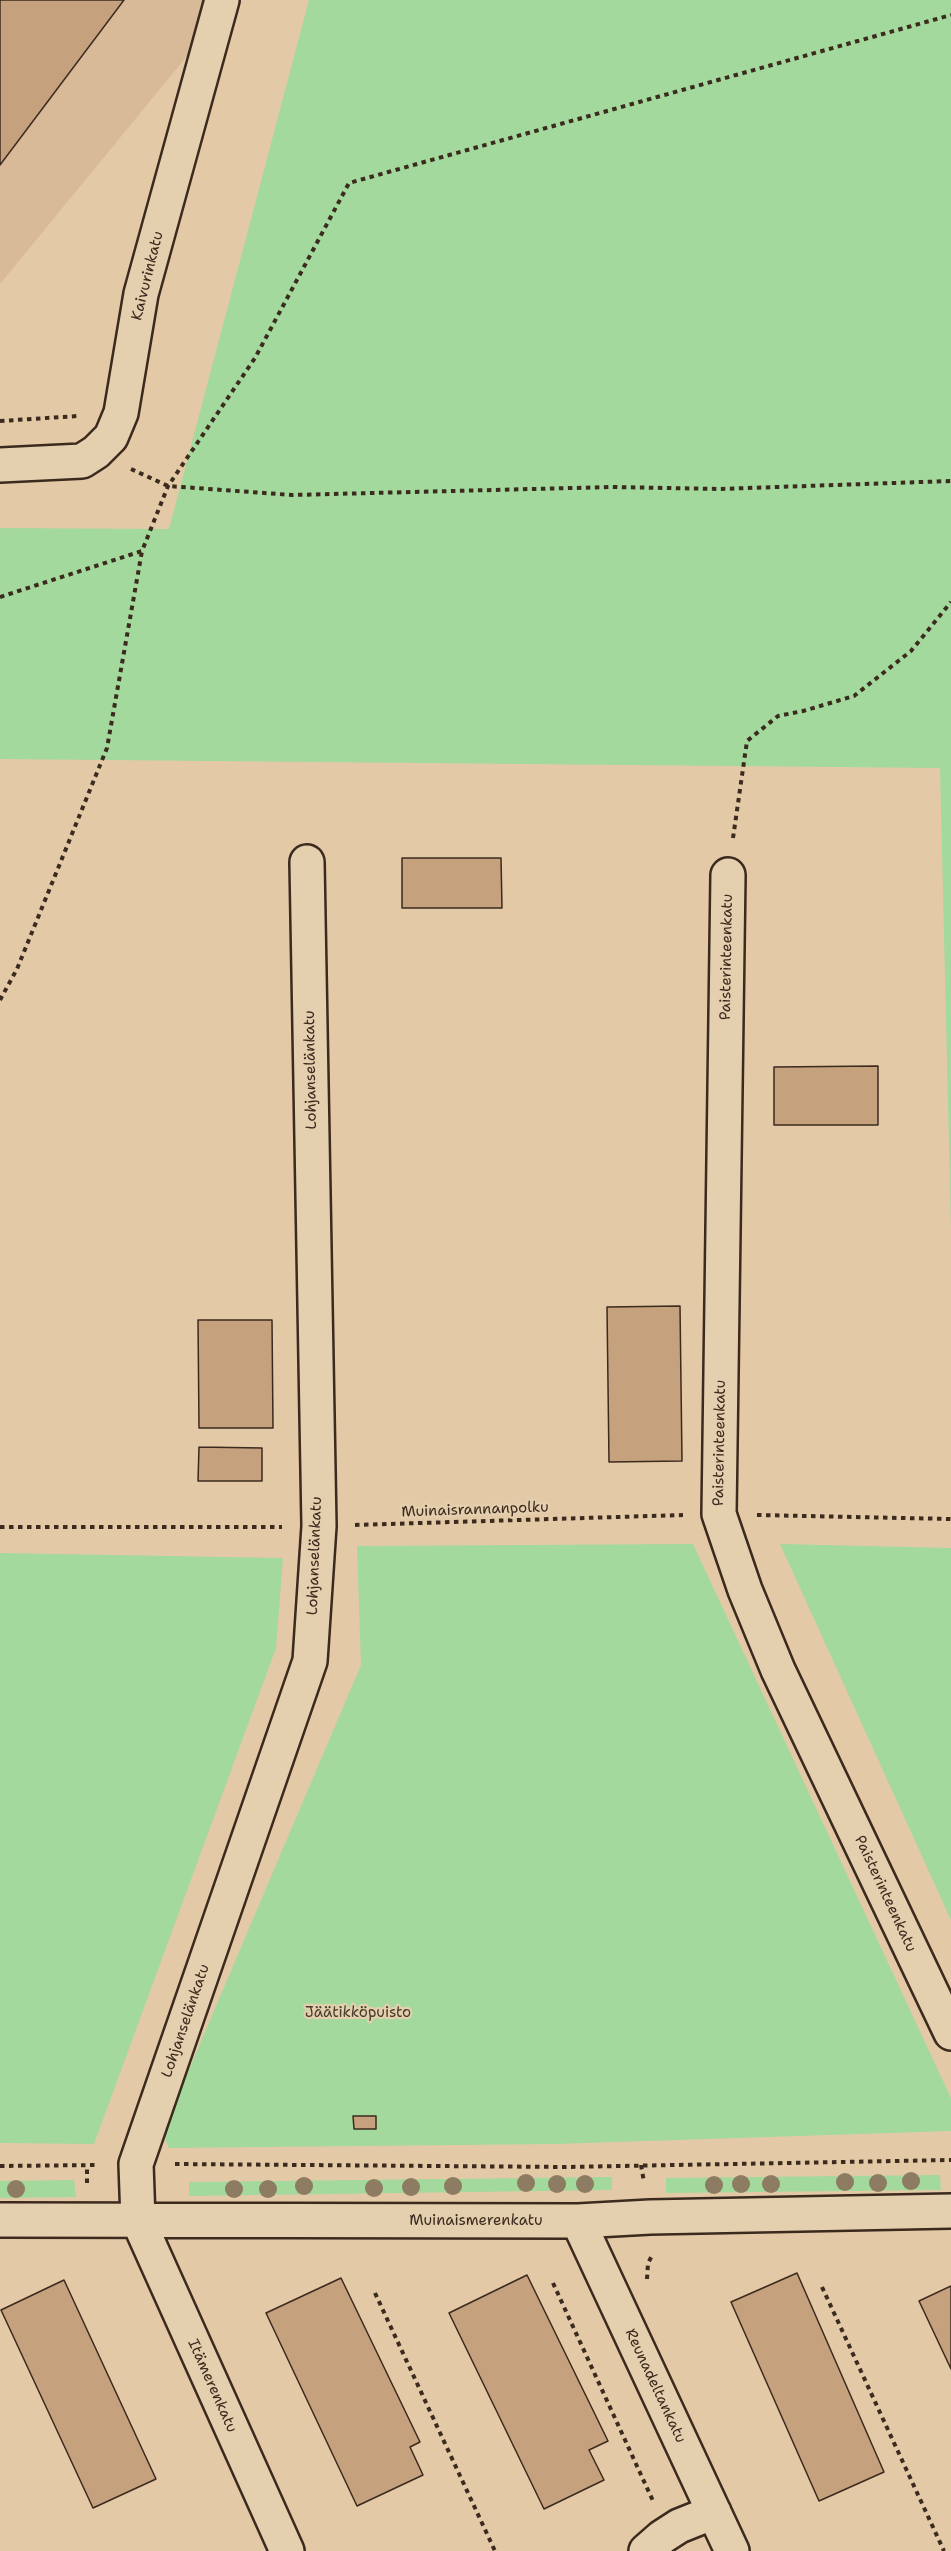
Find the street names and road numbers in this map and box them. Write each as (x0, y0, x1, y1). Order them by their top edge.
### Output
street label: Kaivurinkatu (128, 229, 168, 323)
street label: Paisterinteenkatu (717, 894, 737, 1020)
street label: Lohjanselänkatu (301, 1010, 321, 1130)
street label: Paisterinteenkatu (710, 1380, 730, 1506)
street label: Lohjanselänkatu (304, 1496, 326, 1616)
street label: Muinaisrannanpolku (401, 1498, 549, 1522)
street label: Paisterinteenkatu (850, 1833, 920, 1955)
street label: Lohjanselänkatu (158, 1962, 214, 2080)
street label: Muinaismerenkatu (409, 2212, 543, 2230)
street label: Reunadeltankatu (621, 2326, 689, 2446)
street label: Itämerenkatu (183, 2336, 241, 2436)

